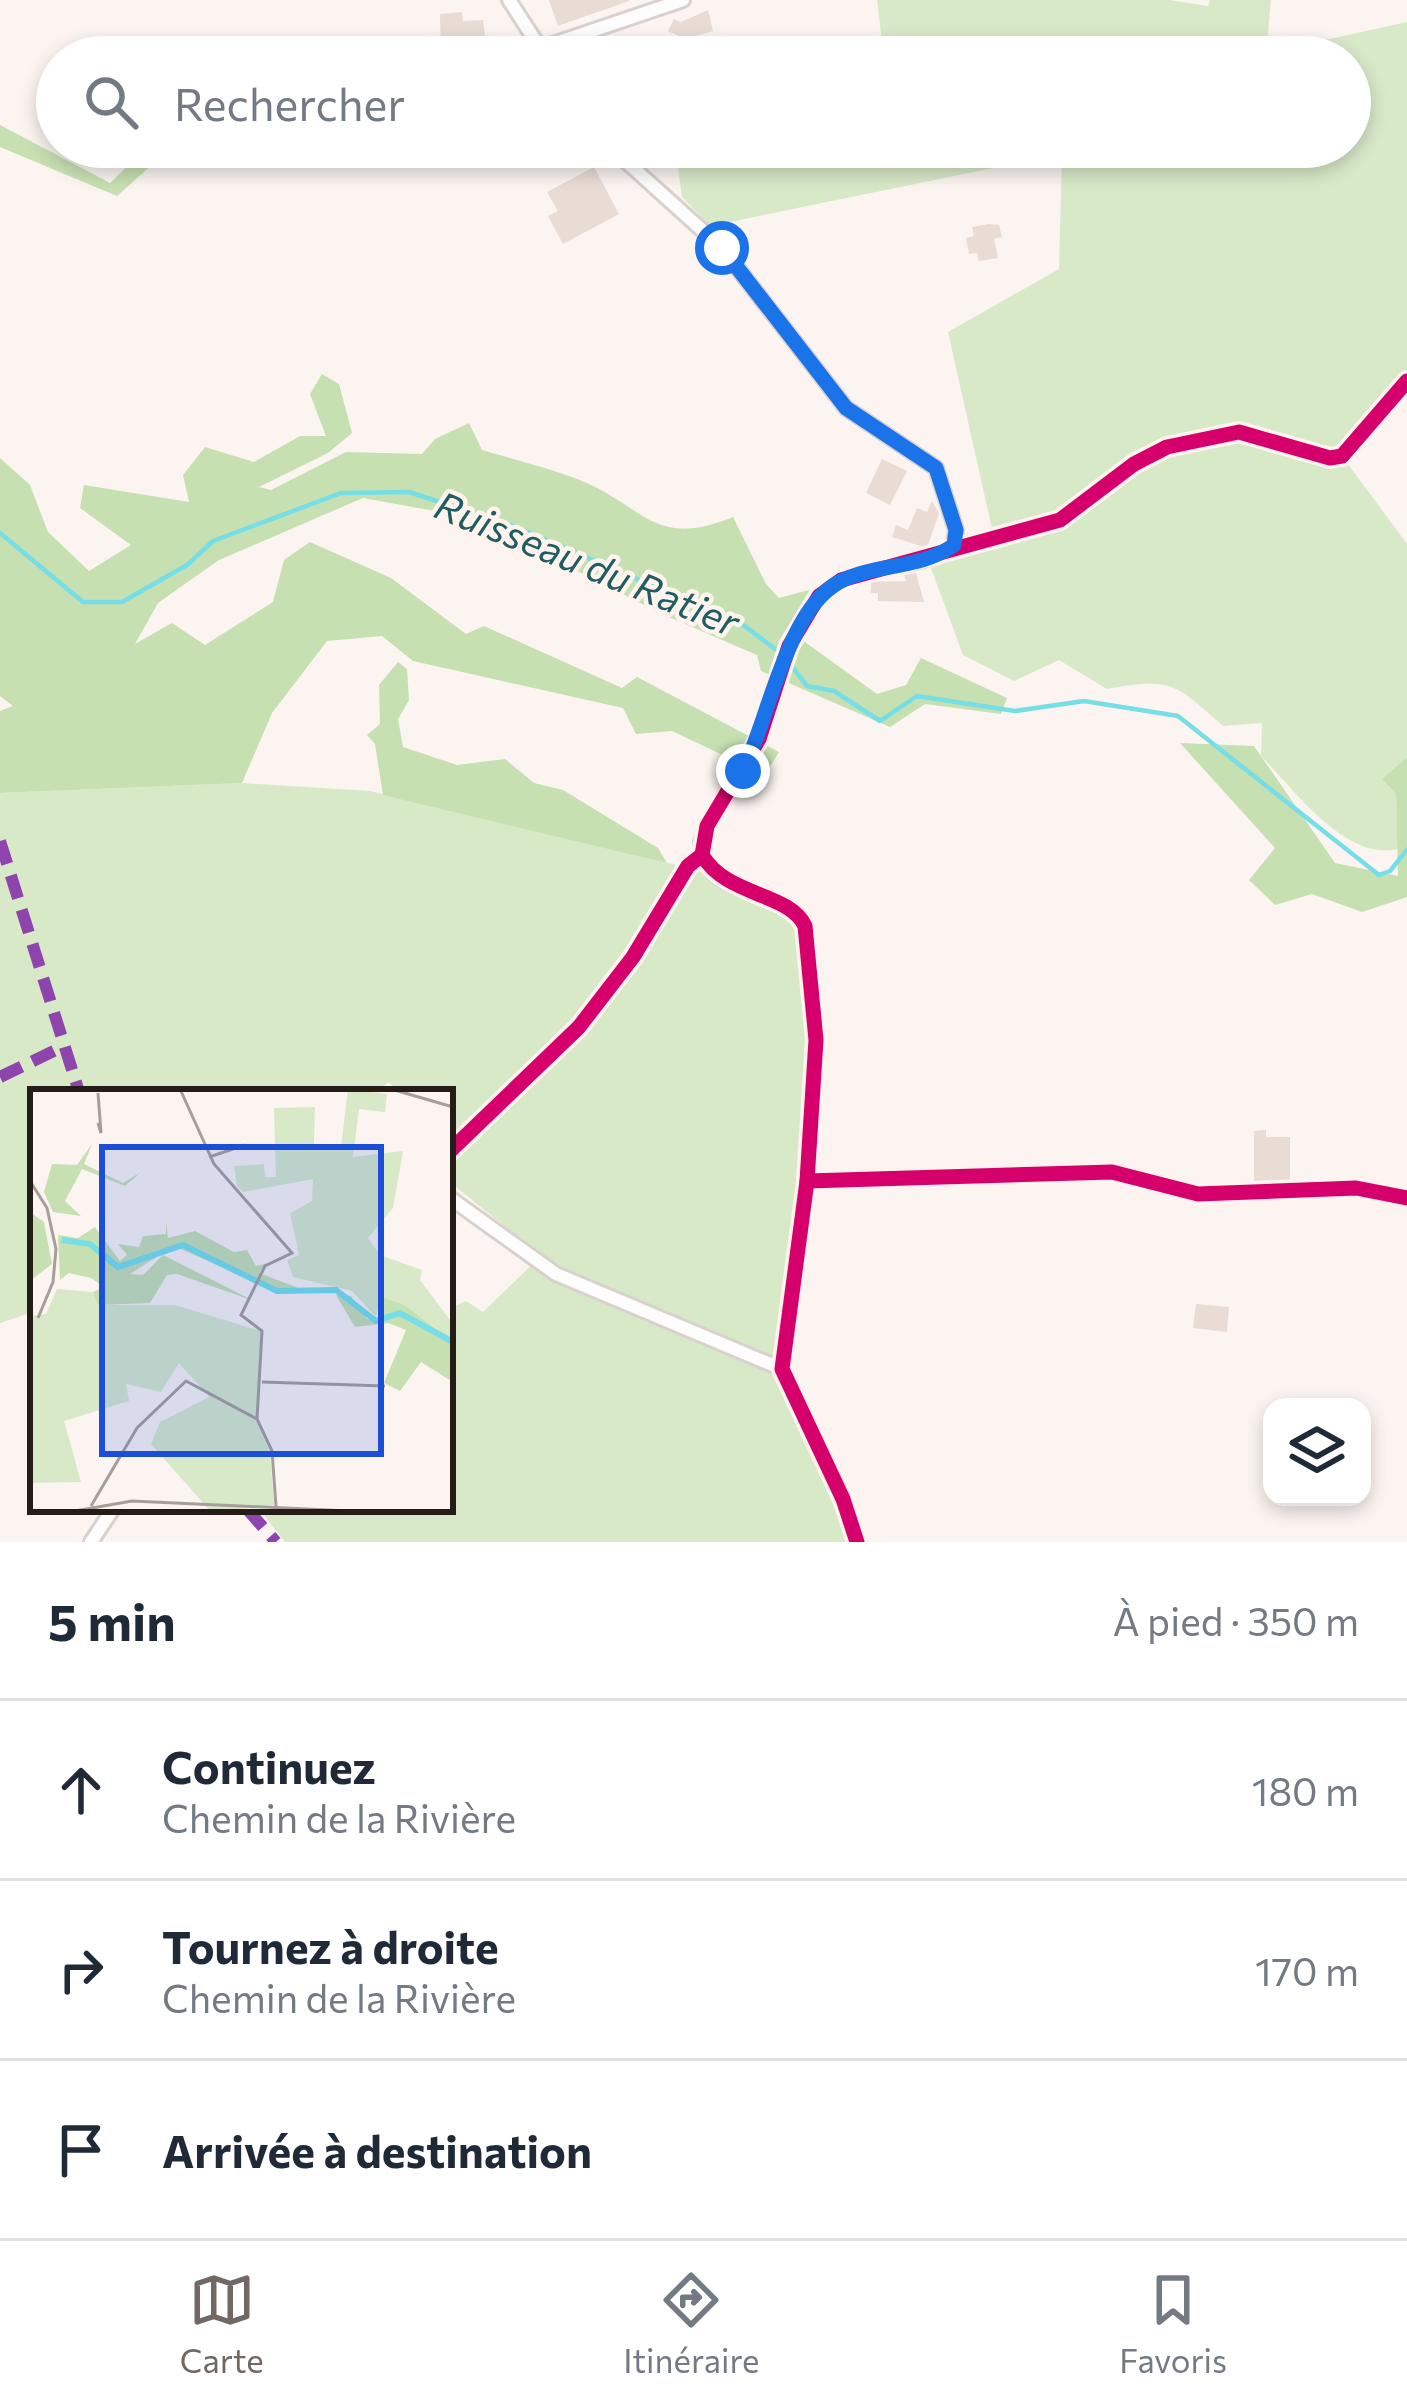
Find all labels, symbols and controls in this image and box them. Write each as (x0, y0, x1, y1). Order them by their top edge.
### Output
search box (36, 36, 1371, 168)
icon: search (78, 69, 144, 135)
text: Rechercher (174, 75, 405, 130)
route start (695, 221, 749, 275)
water label: Ruisseau du Ratier (429, 479, 748, 646)
route end (716, 744, 770, 798)
inset map (30, 1089, 453, 1512)
map controls (1263, 1398, 1371, 1506)
button: layers (1263, 1398, 1371, 1506)
text: 5 min (48, 1589, 176, 1652)
text: À pied · 350 m (1113, 1596, 1359, 1644)
text: Continuez (162, 1738, 376, 1793)
icon: ahead (48, 1757, 114, 1823)
text: 180 m (1252, 1766, 1359, 1814)
text: Chemin de la Rivière (162, 1793, 516, 1841)
text: Tournez à droite (162, 1918, 499, 1973)
icon: right (48, 1937, 114, 2003)
text: 170 m (1255, 1946, 1359, 1994)
text: Chemin de la Rivière (162, 1973, 516, 2021)
icon: arrive (48, 2117, 114, 2183)
text: Arrivée à destination (162, 2122, 592, 2177)
tab: Carte (180, 2267, 264, 2380)
tab: Itinéraire (623, 2267, 760, 2380)
tab: Favoris (1119, 2267, 1227, 2380)

